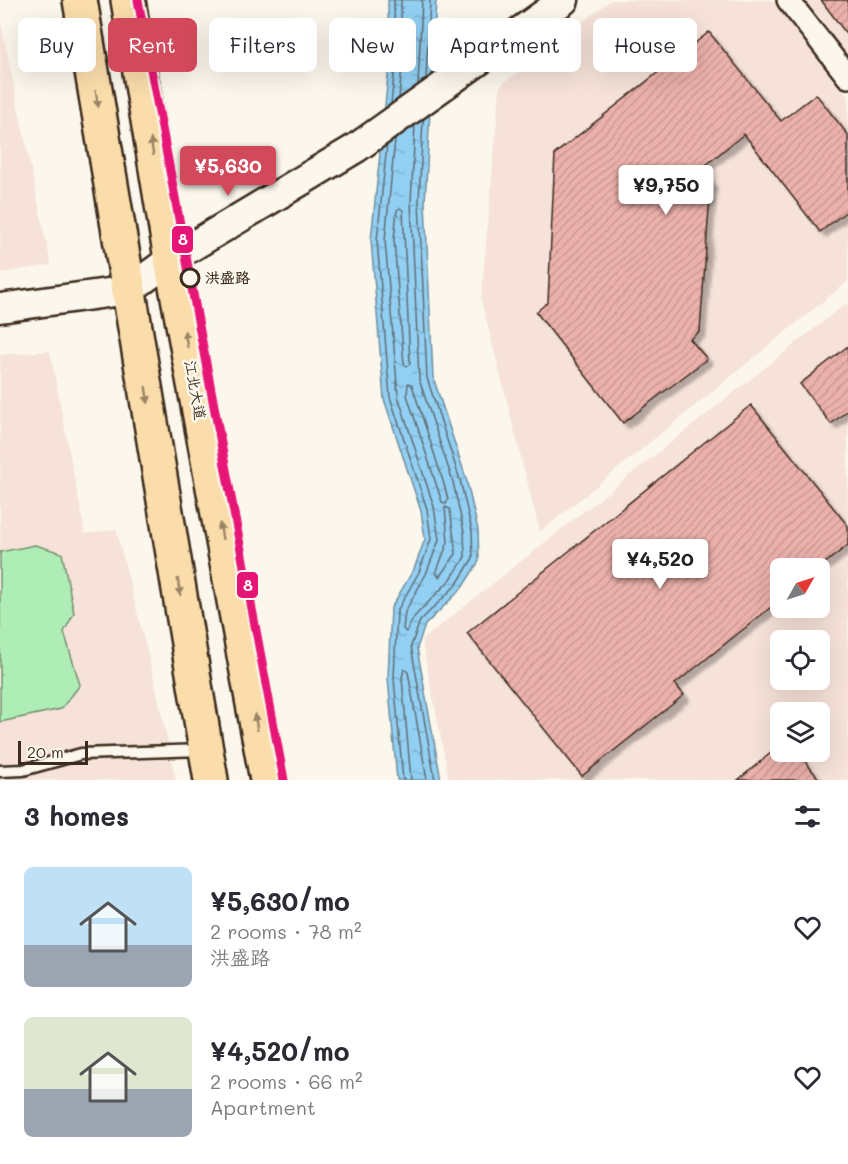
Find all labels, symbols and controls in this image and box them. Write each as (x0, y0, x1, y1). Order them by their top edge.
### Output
chip: Buy (18, 18, 96, 72)
chip: Rent (108, 18, 197, 72)
chip: Filters (209, 18, 317, 72)
chip: New (329, 18, 416, 72)
chip: Apartment (428, 18, 581, 72)
chip: House (593, 18, 697, 72)
one-way arrow (93, 90, 102, 109)
one-way arrow (147, 137, 156, 156)
pin: ¥5,630 (179, 146, 277, 197)
text: ¥5,630 (194, 152, 262, 178)
pin: ¥9,750 (617, 165, 715, 216)
text: ¥9,750 (633, 171, 699, 197)
line badge: 8 (171, 225, 194, 254)
text: 8 (178, 228, 188, 249)
place label: 洪盛路 (205, 267, 250, 287)
marker: 洪盛路 (180, 268, 200, 288)
one-way arrow (181, 329, 190, 348)
street label: 江北大道 (181, 359, 211, 421)
one-way arrow (142, 386, 151, 405)
one-way arrow (216, 521, 225, 540)
pin: ¥4,520 (611, 539, 709, 590)
text: ¥4,520 (626, 545, 694, 571)
north arrow (770, 558, 830, 618)
map controls (770, 558, 830, 762)
line badge: 8 (236, 571, 259, 599)
text: 8 (243, 574, 253, 595)
one-way arrow (174, 578, 183, 597)
button: locate (770, 630, 830, 690)
button: layers (770, 702, 830, 762)
one-way arrow (252, 713, 261, 732)
scale bar (18, 738, 88, 766)
text: 20 m (27, 741, 64, 762)
text: 3 homes (24, 799, 129, 833)
icon: filters (791, 800, 824, 833)
text: ¥5,630/mo (210, 884, 350, 918)
icon: home (72, 891, 144, 963)
icon: heart (791, 911, 824, 944)
text: 2 rooms · 78 m² (210, 918, 362, 944)
text: 洪盛路 (210, 944, 270, 970)
text: ¥4,520/mo (210, 1034, 350, 1068)
icon: home (72, 1041, 144, 1113)
icon: heart (791, 1061, 824, 1094)
text: 2 rooms · 66 m² (210, 1068, 363, 1094)
text: Apartment (210, 1094, 316, 1120)

